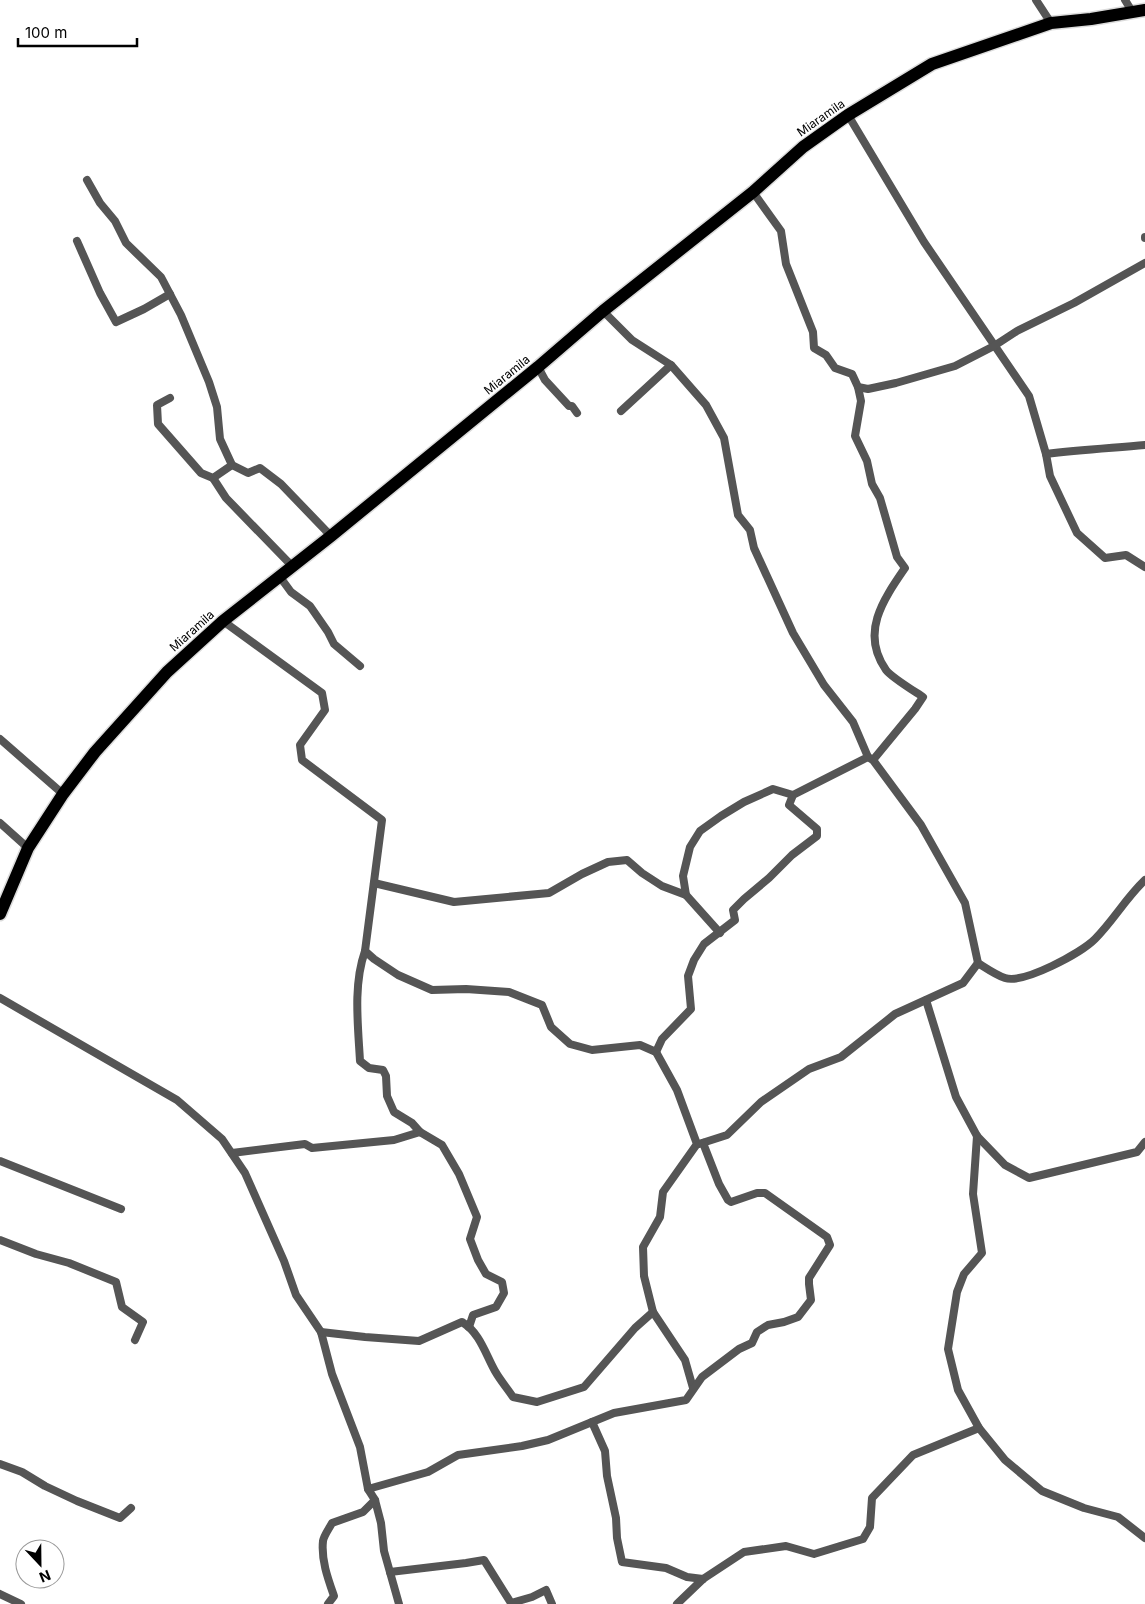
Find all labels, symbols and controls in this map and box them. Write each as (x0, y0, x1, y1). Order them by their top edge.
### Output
scale bar (18, 15, 136, 47)
text: 100 m (25, 23, 67, 42)
street label: Miaramila (794, 96, 847, 139)
street label: Miaramila (481, 352, 533, 398)
street label: Miaramila (166, 607, 217, 655)
north arrow (15, 1539, 65, 1589)
text: N (37, 1567, 53, 1586)

